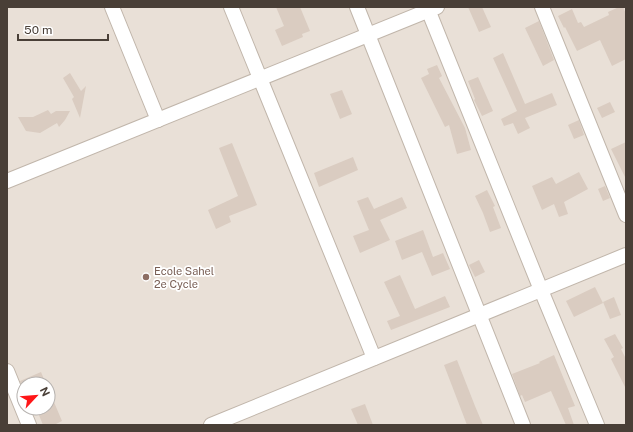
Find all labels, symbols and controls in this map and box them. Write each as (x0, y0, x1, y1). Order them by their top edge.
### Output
scale bar (18, 16, 108, 42)
text: 50 m (24, 23, 52, 37)
place label: Ecole Sahel 2e Cycle (154, 265, 214, 290)
marker: Ecole Sahel 2e Cycle (141, 272, 151, 282)
north arrow (16, 376, 56, 416)
text: N (38, 385, 52, 398)

